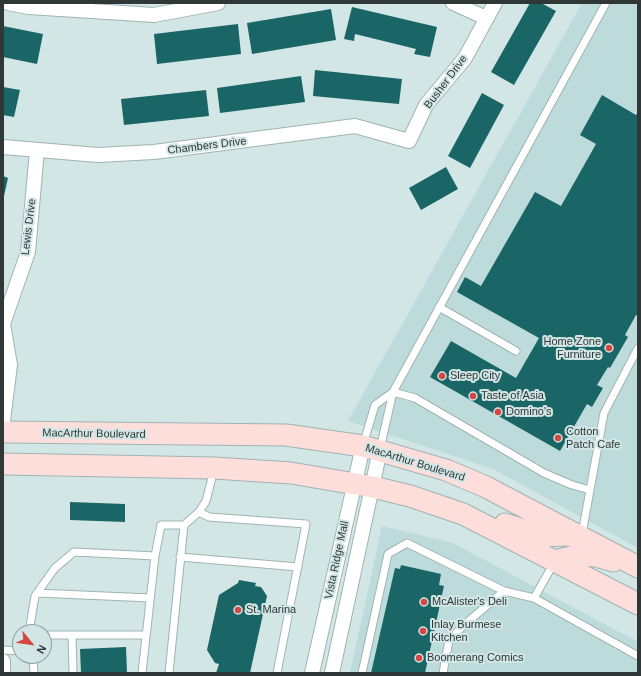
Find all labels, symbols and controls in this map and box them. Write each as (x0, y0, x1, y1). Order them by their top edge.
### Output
street label: Busher Drive (422, 53, 470, 111)
street label: Chambers Drive (167, 135, 247, 157)
street label: Lewis Drive (19, 198, 39, 256)
place label: Home Zone Furniture (544, 335, 601, 361)
marker: Home Zone Furniture (604, 343, 614, 353)
place label: Sleep City (450, 369, 500, 383)
marker: Sleep City (437, 371, 447, 381)
place label: Taste of Asia (481, 389, 544, 403)
marker: Taste of Asia (468, 391, 478, 401)
place label: Domino's (506, 405, 552, 419)
marker: Domino's (493, 407, 503, 417)
place label: Cotton Patch Cafe (566, 425, 620, 451)
street label: MacArthur Boulevard (42, 426, 146, 442)
marker: Cotton Patch Cafe (553, 433, 563, 443)
street label: MacArthur Boulevard (364, 442, 466, 484)
street label: Vista Ridge Mall (322, 520, 352, 600)
place label: McAlister's Deli (432, 595, 507, 609)
marker: McAlister's Deli (419, 597, 429, 607)
place label: St. Marina (246, 603, 296, 617)
marker: St. Marina (233, 605, 243, 615)
place label: Inlay Burmese Kitchen (431, 618, 501, 644)
north arrow (12, 624, 52, 664)
marker: Inlay Burmese Kitchen (418, 626, 428, 636)
text: N (34, 643, 49, 656)
place label: Boomerang Comics (427, 651, 524, 665)
marker: Boomerang Comics (414, 653, 424, 663)

